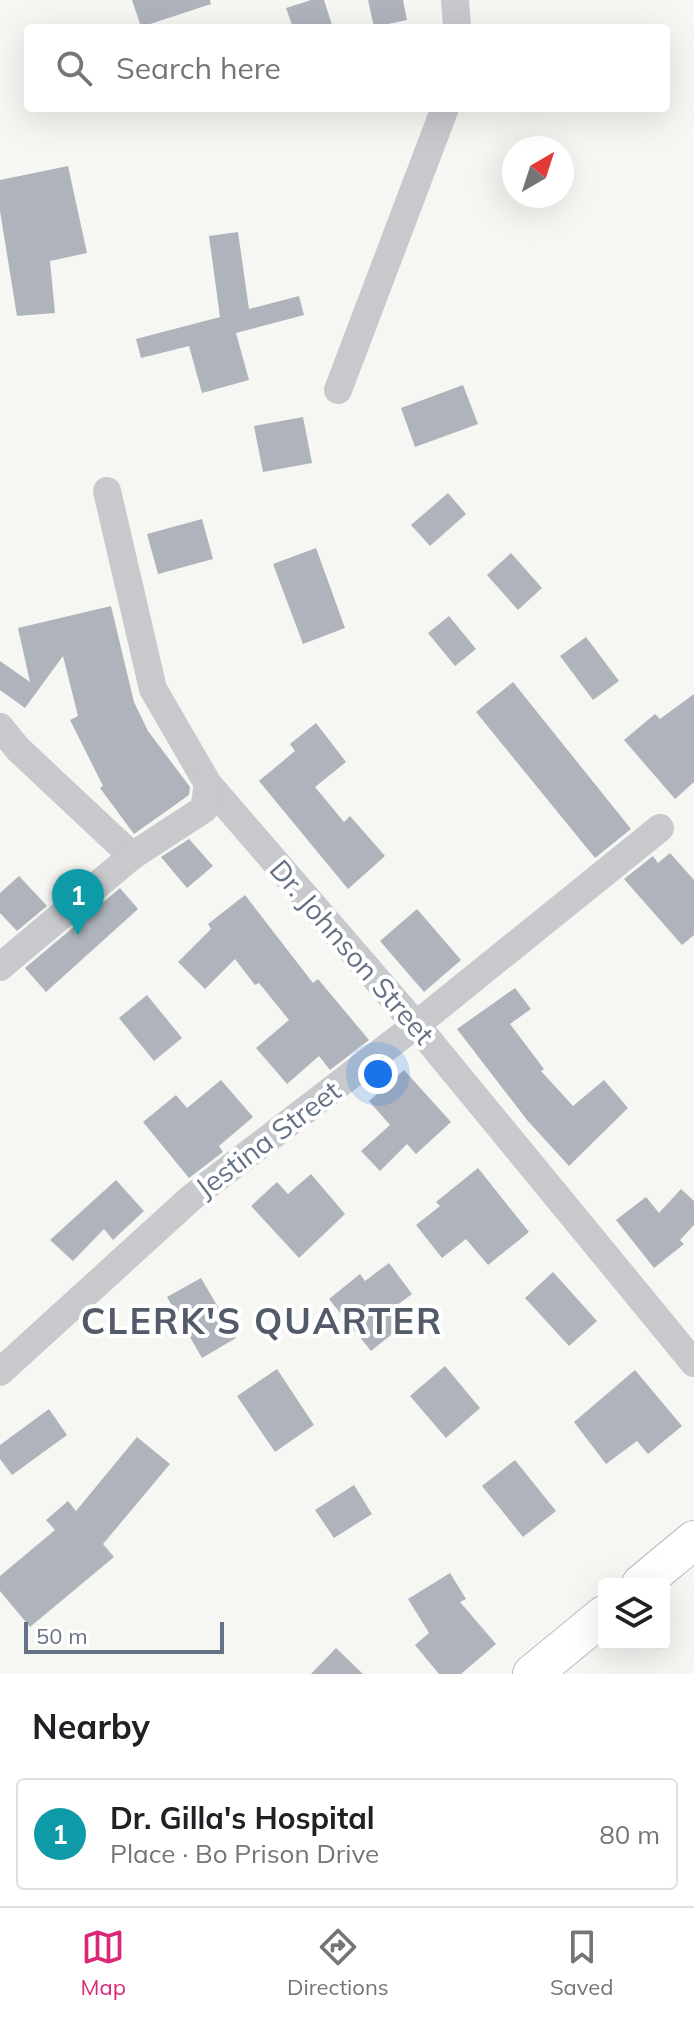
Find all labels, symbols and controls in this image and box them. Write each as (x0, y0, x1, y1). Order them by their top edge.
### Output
search box (24, 24, 670, 112)
icon: search (52, 46, 96, 90)
text: Search here (116, 49, 281, 87)
north arrow (502, 136, 574, 208)
street label: Dr. Johnson Street (263, 852, 442, 1051)
pin: 1 (52, 869, 104, 935)
your location (358, 1054, 398, 1094)
street label: Jestina Street (188, 1073, 347, 1205)
district label: CLERK'S QUARTER (81, 1298, 443, 1343)
map controls (598, 1578, 670, 1650)
button: layers (598, 1578, 670, 1650)
scale bar (24, 1618, 224, 1654)
text: 50 m (36, 1622, 87, 1650)
text: Nearby (32, 1705, 150, 1748)
text: Dr. Gilla's Hospital (110, 1799, 375, 1837)
text: 1 (52, 1818, 68, 1851)
text: 80 m (599, 1818, 660, 1851)
text: Place · Bo Prison Drive (110, 1837, 379, 1870)
tab: Map (81, 1925, 126, 2001)
tab: Directions (287, 1925, 389, 2001)
tab: Saved (550, 1925, 613, 2001)

